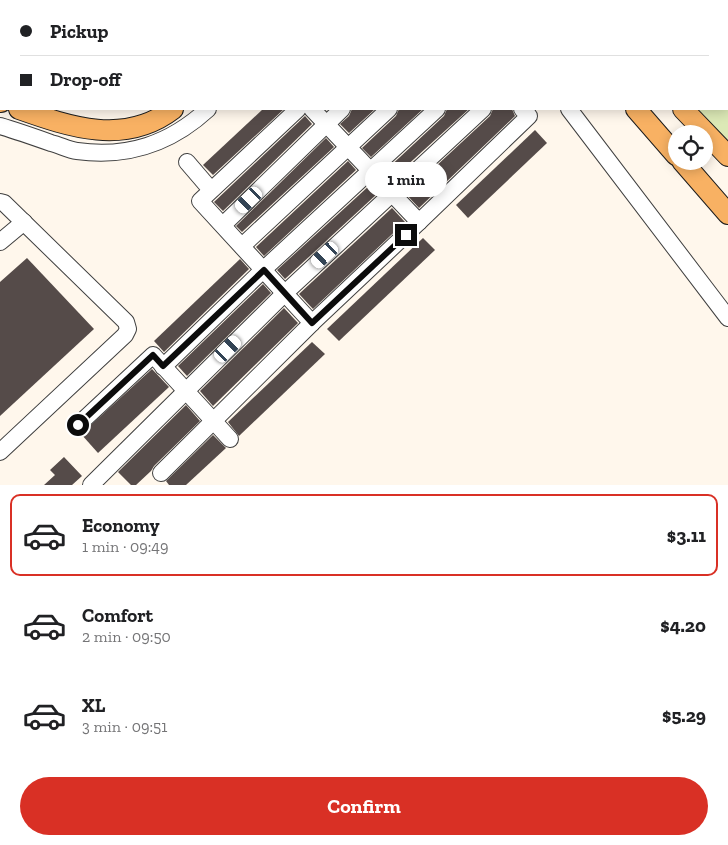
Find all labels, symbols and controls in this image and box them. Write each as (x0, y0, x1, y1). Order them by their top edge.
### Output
text: Pickup (50, 20, 108, 43)
text: Drop-off (50, 68, 121, 91)
map controls (668, 125, 713, 170)
button: locate (668, 125, 713, 170)
callout: 1 min (365, 162, 447, 198)
text: 1 min (387, 170, 425, 189)
car (232, 184, 265, 216)
route end (395, 224, 417, 246)
car (308, 239, 341, 271)
car (212, 333, 243, 365)
route start (67, 414, 89, 436)
icon: car (22, 513, 67, 558)
text: Economy (82, 514, 160, 537)
text: $3.11 (667, 524, 706, 547)
text: 1 min · 09:49 (82, 537, 168, 556)
icon: car (22, 603, 67, 648)
text: Comfort (82, 604, 153, 627)
text: $4.20 (660, 614, 706, 637)
text: 2 min · 09:50 (82, 627, 171, 646)
icon: car (22, 693, 67, 738)
text: XL (82, 694, 105, 717)
text: $5.29 (662, 704, 706, 727)
text: 3 min · 09:51 (82, 717, 167, 736)
button: Confirm (20, 777, 708, 835)

